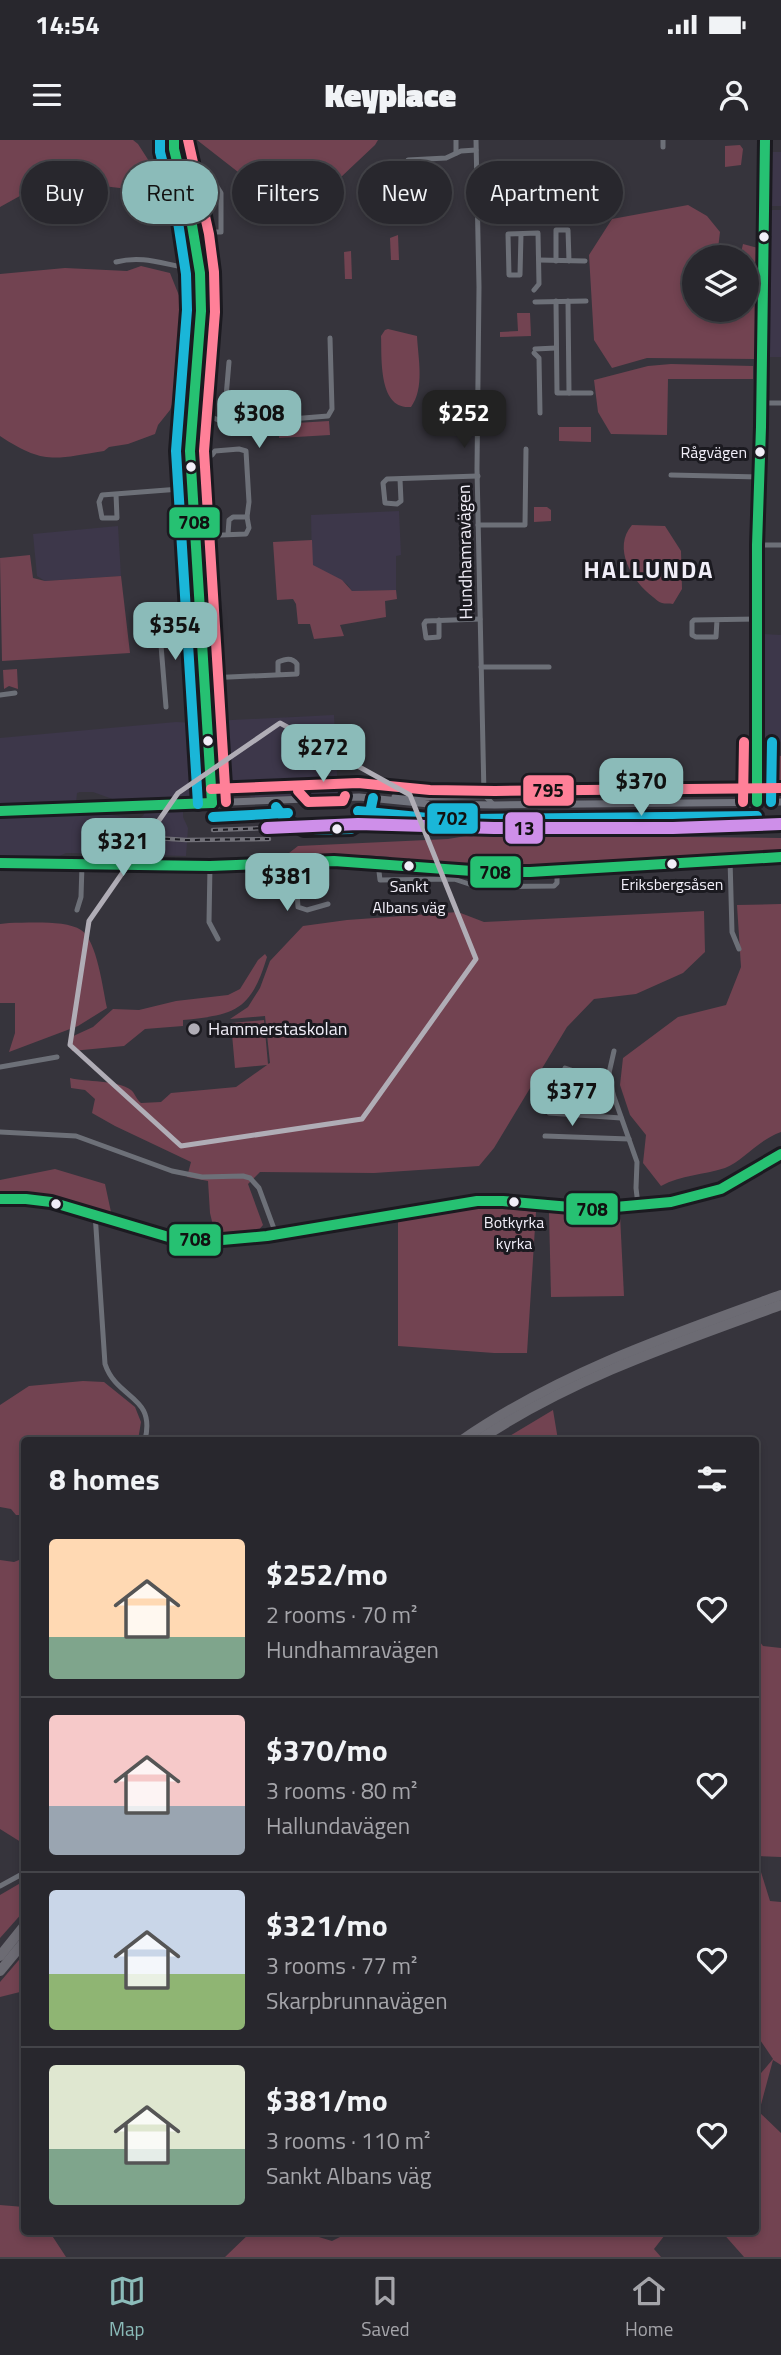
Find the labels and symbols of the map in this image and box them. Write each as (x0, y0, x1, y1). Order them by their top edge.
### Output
unlabelled marker (757, 230, 771, 244)
pin: $308 (218, 390, 300, 450)
pin: $252 (423, 390, 505, 450)
place label: Rågvägen (680, 440, 747, 464)
marker: Rågvägen (753, 445, 767, 459)
unlabelled marker (184, 460, 198, 474)
street label: Hundhamravägen (450, 484, 479, 620)
line badge: 708 (168, 506, 221, 539)
text: 708 (178, 507, 210, 536)
district label: HALLUNDA (583, 551, 715, 587)
pin: $354 (134, 602, 216, 662)
pin: $272 (282, 724, 364, 784)
unlabelled marker (201, 734, 215, 748)
pin: $370 (600, 758, 682, 818)
line badge: 795 (522, 774, 575, 807)
text: 795 (532, 775, 564, 804)
line badge: 702 (426, 802, 479, 835)
text: 702 (436, 803, 468, 832)
line badge: 13 (504, 811, 544, 845)
text: 13 (513, 813, 535, 842)
pin: $321 (82, 818, 164, 878)
unlabelled marker (330, 822, 344, 836)
pin: $381 (246, 854, 328, 913)
line badge: 708 (469, 855, 522, 889)
text: 708 (479, 857, 511, 886)
marker: Eriksbergsåsen (665, 857, 679, 871)
marker: Sankt Albans väg (402, 859, 416, 873)
place label: Eriksbergsåsen (621, 872, 723, 896)
place label: Sankt Albans väg (372, 874, 446, 919)
place label: Hammerstaskolan (208, 1015, 347, 1042)
marker: Hammerstaskolan (186, 1021, 202, 1037)
pin: $377 (531, 1068, 613, 1128)
line badge: 708 (565, 1192, 619, 1226)
text: 708 (576, 1194, 608, 1223)
marker: Botkyrka kyrka (507, 1195, 521, 1209)
unlabelled marker (49, 1197, 63, 1211)
place label: Botkyrka kyrka (484, 1210, 544, 1255)
line badge: 708 (168, 1223, 222, 1257)
text: 708 (179, 1224, 211, 1253)

